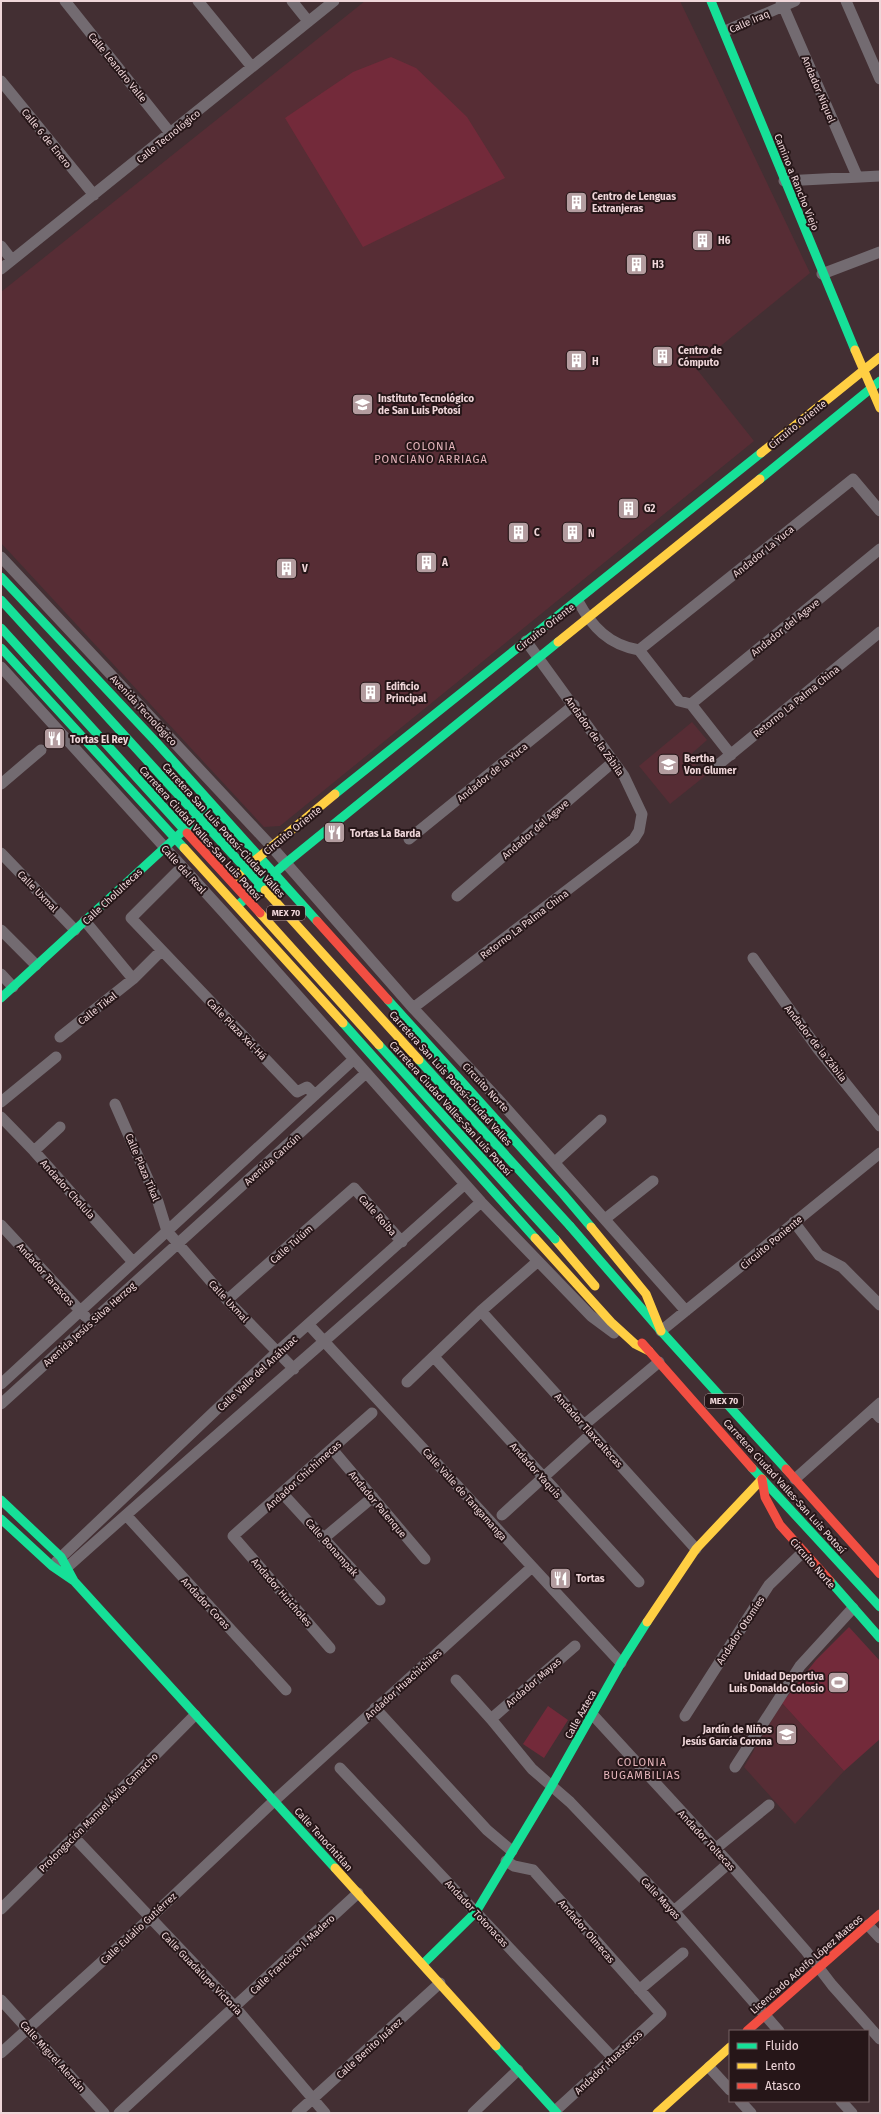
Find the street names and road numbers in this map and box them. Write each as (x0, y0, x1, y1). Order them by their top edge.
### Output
street label: Calle Iraq (727, 8, 771, 36)
street label: Calle Leandro Valle (86, 30, 149, 105)
street label: Andador Níquel (799, 54, 838, 125)
street label: Calle 6 de Enero (19, 107, 74, 171)
street label: Calle Tecnológico (134, 107, 203, 166)
street label: Camino a Rancho Viejo (771, 132, 821, 233)
street label: Circuito Oriente (766, 398, 829, 452)
street label: Andador La Yuca (731, 523, 797, 580)
street label: Andador del Agave (749, 596, 822, 659)
street label: Circuito Oriente (514, 601, 577, 654)
street label: Retorno La Palma China (751, 663, 842, 740)
street label: Avenida Tecnológico (107, 673, 179, 749)
street label: Andador de la Zábila (562, 695, 626, 779)
street label: Andador de la Yuca (455, 741, 530, 805)
street label: Carretera San Luis Potosí-Ciudad Valles (159, 760, 288, 901)
street label: Carretera Ciudad Valles-San Luis Potosí (137, 763, 265, 904)
street label: Andador del Agave (500, 797, 572, 862)
street label: Circuito Oriente (261, 804, 324, 858)
street label: Calle del Real (158, 843, 208, 897)
street label: Calle Cholultecas (80, 866, 145, 927)
street label: Calle Uxmal (15, 868, 60, 915)
street label: Retorno La Palma China (478, 888, 571, 962)
road number: MEX 70 (267, 906, 305, 920)
street label: Calle Tikal (76, 990, 119, 1028)
street label: Calle Plaza Xel-Há (204, 996, 269, 1063)
street label: Andador de la Zábila (782, 1003, 849, 1084)
street label: Carretera San Luis Potosí-Ciudad Valles (386, 1008, 515, 1149)
street label: Carretera Ciudad Valles-San Luis Potosí (387, 1038, 515, 1179)
street label: Circuito Norte (459, 1061, 511, 1115)
street label: Avenida Cancún (241, 1130, 303, 1188)
street label: Calle Plaza Tikal (122, 1132, 162, 1203)
street label: Andador Cholula (37, 1158, 97, 1222)
street label: Calle Roiba (356, 1193, 399, 1238)
street label: Circuito Poniente (738, 1213, 805, 1272)
street label: Calle Tulúm (267, 1222, 315, 1267)
street label: Andador Tarascos (14, 1241, 77, 1309)
street label: Calle Uxmal (206, 1278, 251, 1325)
street label: Avenida Jesús Silva Herzog (40, 1279, 139, 1369)
street label: Calle Valle del Anáhuac (215, 1333, 300, 1414)
street label: Andador Tlaxcaltecas (552, 1391, 625, 1471)
road number: MEX 70 (705, 1394, 743, 1408)
street label: Carretera Ciudad Valles-San Luis Potosí (721, 1416, 849, 1557)
street label: Andador Chichimecas (263, 1438, 344, 1513)
street label: Andador Yaquis (507, 1440, 564, 1501)
street label: Calle Valle de Tangamanga (420, 1446, 509, 1543)
street label: Andador Palenque (346, 1469, 409, 1540)
street label: Calle Bonampak (302, 1517, 361, 1579)
street label: Circuito Norte (787, 1536, 837, 1591)
street label: Andador Huicholes (248, 1556, 314, 1629)
street label: Andador Coras (178, 1575, 232, 1632)
street label: Andador Otomíes (713, 1593, 768, 1667)
street label: Andador Huachichiles (363, 1647, 445, 1722)
street label: Andador Mayas (504, 1655, 564, 1710)
street label: Calle Azteca (563, 1688, 599, 1741)
street label: Prolongación Manuel Ávila Camacho (35, 1749, 161, 1875)
street label: Calle Tenochtitlan (292, 1805, 355, 1874)
street label: Andador Toltecas (675, 1808, 738, 1874)
street label: Calle Mayas (638, 1875, 683, 1922)
street label: Andador Totonacas (442, 1878, 511, 1950)
street label: Calle Eulalio Gutiérrez (98, 1890, 180, 1967)
street label: Andador Olmecas (556, 1898, 617, 1966)
street label: Calle Francisco I. Madero (248, 1912, 338, 1997)
street label: Licenciado Adolfo López Mateos (748, 1912, 866, 2017)
street label: Calle Guadalupe Victoria (158, 1930, 244, 2018)
street label: Calle Benito Juárez (334, 2016, 406, 2081)
street label: Calle Miguel Alemán (17, 2019, 87, 2095)
street label: Andador Huastecos (572, 2028, 645, 2097)

